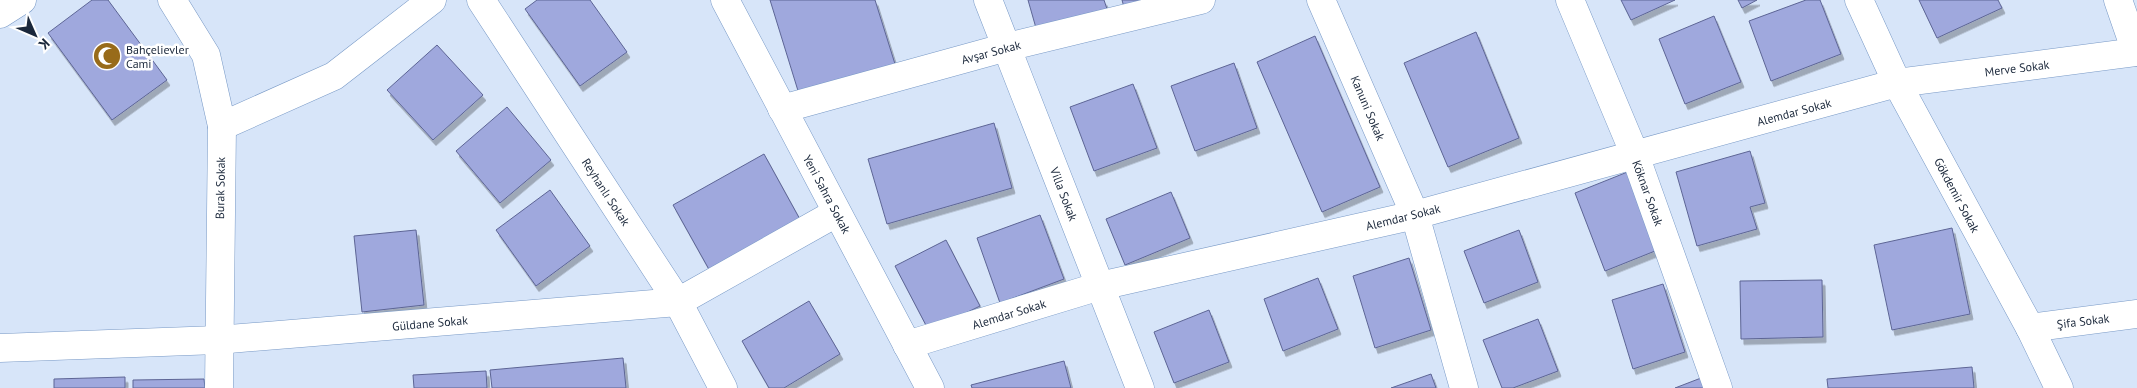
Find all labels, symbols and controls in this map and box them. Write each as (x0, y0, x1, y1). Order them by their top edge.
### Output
north arrow (10, 10, 60, 60)
text: K (35, 35, 54, 54)
street label: Avşar Sokak (960, 37, 1023, 67)
mosque icon: Bahçelievler Cami (92, 41, 122, 71)
place label: Bahçelievler Cami (126, 42, 189, 71)
street label: Merve Sokak (1984, 57, 2050, 79)
street label: Kanuni Sokak (1348, 73, 1389, 143)
street label: Alemdar Sokak (1755, 95, 1833, 129)
street label: Yeni Sahra Sokak (800, 152, 854, 236)
street label: Gökdemir Sokak (1931, 155, 1983, 235)
street label: Burak Sokak (212, 156, 228, 219)
street label: Reyhanlı Sokak (579, 156, 633, 229)
street label: Köknar Sokak (1629, 158, 1667, 228)
street label: Villa Sokak (1047, 164, 1081, 223)
street label: Alemdar Sokak (1364, 200, 1442, 234)
street label: Alemdar Sokak (970, 296, 1048, 332)
street label: Şifa Sokak (2056, 310, 2110, 332)
street label: Güldane Sokak (392, 312, 469, 334)

